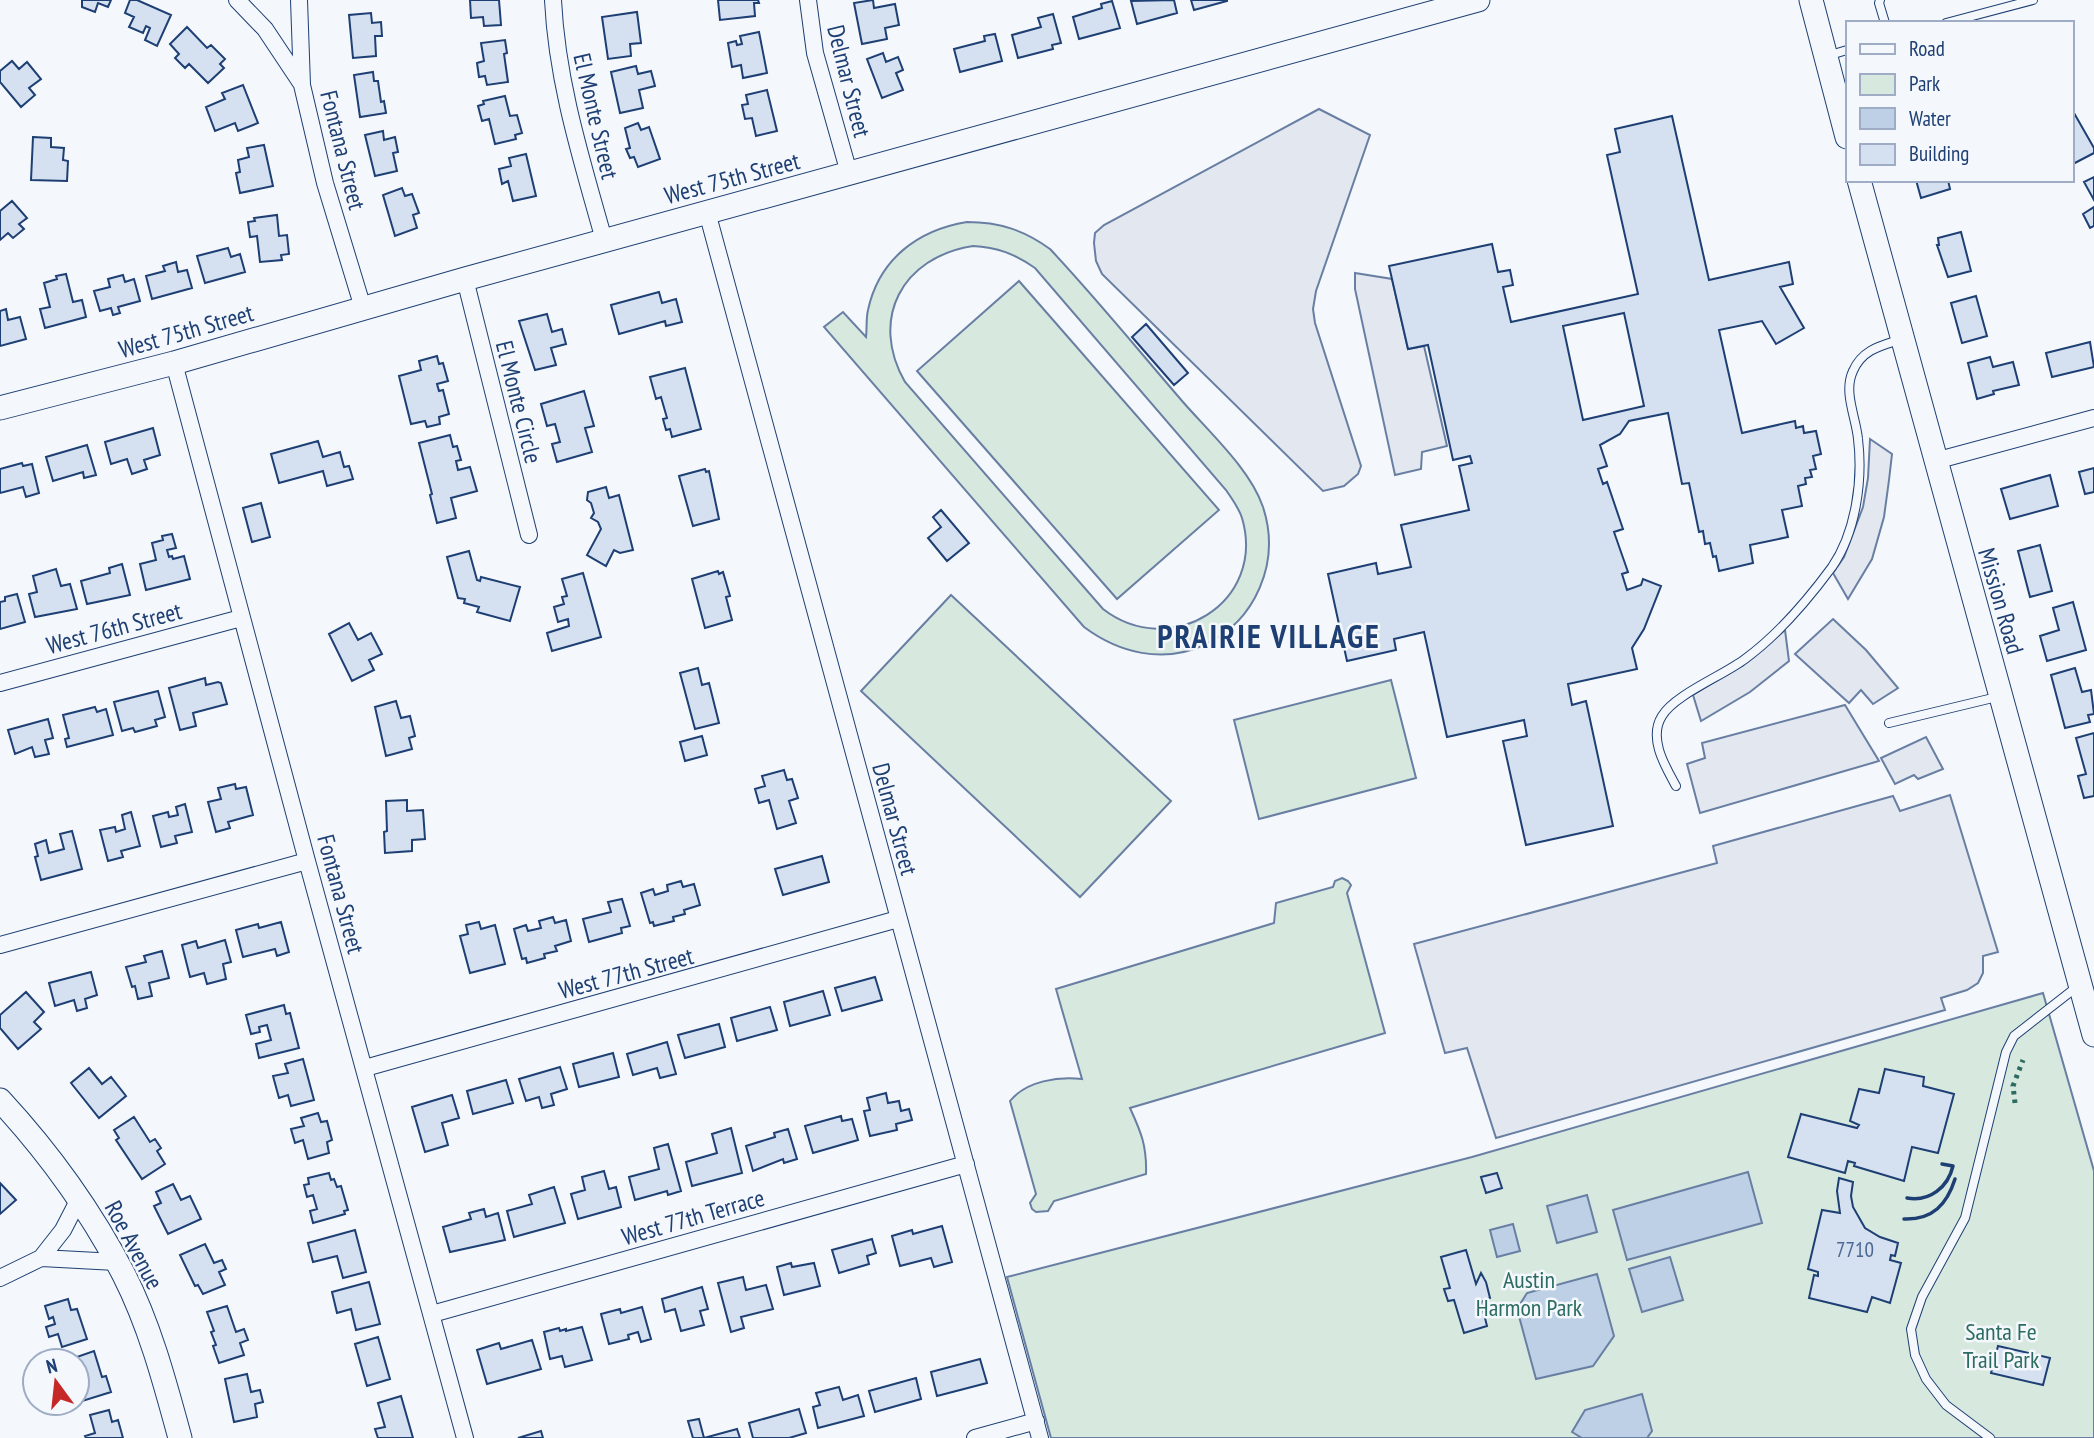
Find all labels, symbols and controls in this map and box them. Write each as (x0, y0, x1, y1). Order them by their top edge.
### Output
legend (1846, 21, 2073, 182)
street label: Delmar Street (820, 22, 878, 141)
text: Road (1909, 35, 1945, 62)
street label: El Monte Street (566, 50, 626, 182)
text: Park (1909, 70, 1940, 97)
street label: Fontana Street (313, 87, 373, 213)
text: Water (1909, 105, 1951, 132)
text: Building (1909, 140, 1969, 167)
street label: West 75th Street (661, 145, 803, 211)
street label: West 75th Street (115, 297, 257, 365)
street label: El Monte Circle (489, 337, 549, 467)
street label: Mission Road (1971, 544, 2031, 658)
street label: West 76th Street (43, 595, 185, 661)
district label: PRAIRIE VILLAGE (1157, 615, 1381, 657)
street label: Delmar Street (865, 760, 925, 879)
street label: Fontana Street (310, 831, 372, 957)
street label: West 77th Street (555, 940, 697, 1006)
street label: West 77th Terrace (618, 1182, 768, 1252)
street label: Roe Avenue (98, 1195, 170, 1295)
house number: 7710 (1836, 1236, 1874, 1263)
park label: Austin Harmon Park (1476, 1264, 1583, 1323)
park label: Santa Fe Trail Park (1963, 1316, 2040, 1375)
north arrow (21, 1347, 91, 1417)
text: N (44, 1353, 60, 1378)

